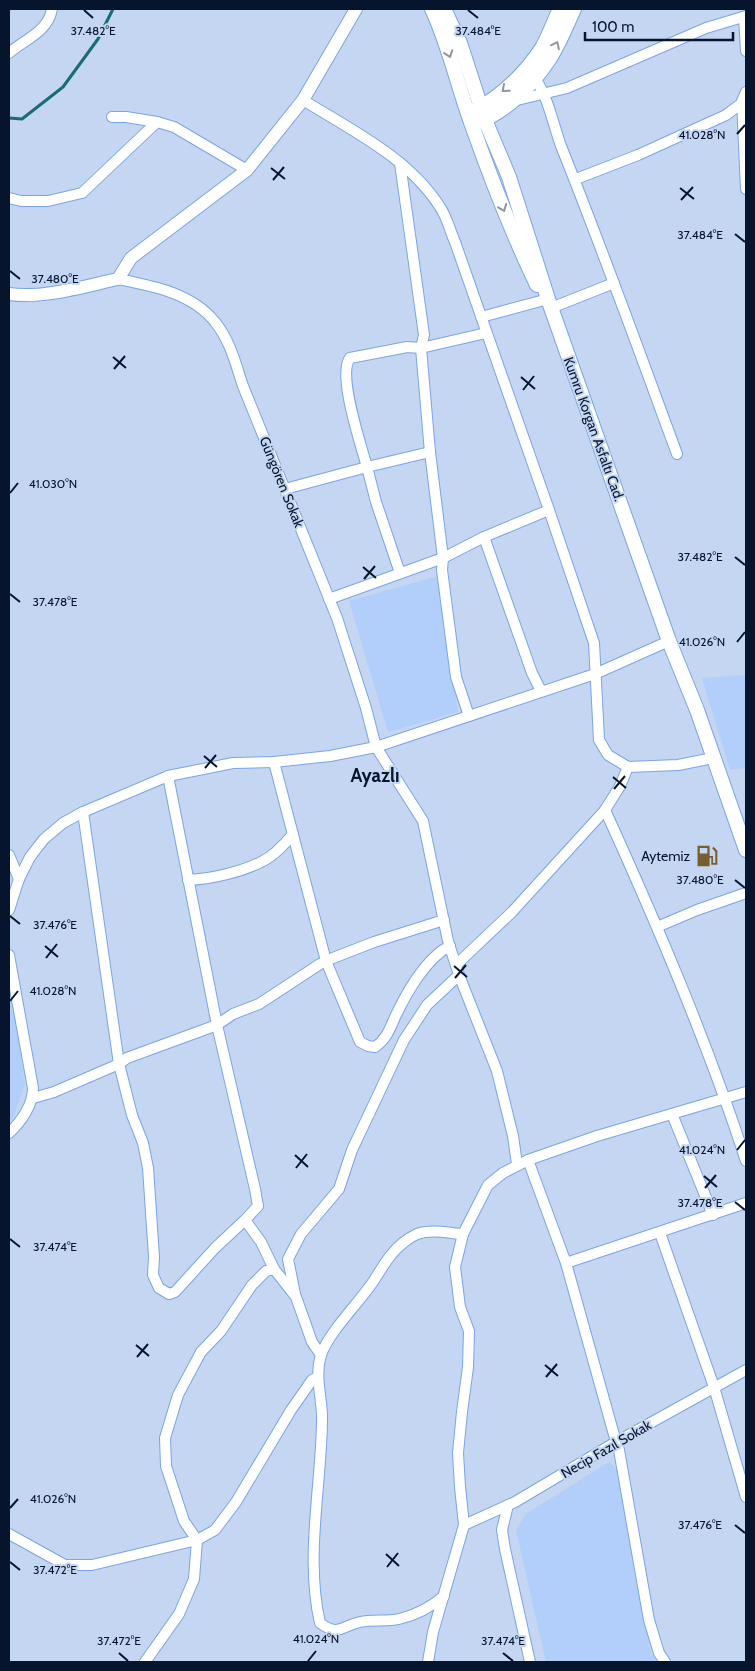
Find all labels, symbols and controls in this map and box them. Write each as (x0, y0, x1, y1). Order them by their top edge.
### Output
scale bar (585, 10, 732, 42)
text: 100 m (592, 18, 634, 36)
text: 37.482°E (70, 23, 116, 38)
text: 37.484°E (455, 23, 501, 38)
one-way arrow (550, 41, 561, 50)
one-way arrow (443, 50, 453, 58)
one-way arrow (501, 83, 510, 92)
text: 41.028°N (678, 127, 726, 142)
one-way arrow (497, 203, 507, 211)
text: 37.484°E (677, 227, 723, 242)
text: 37.480°E (31, 271, 79, 286)
street label: Kumru Korgan Asfaltı Cad. (560, 354, 628, 504)
street label: Güngören Sokak (256, 434, 309, 531)
text: 41.030°N (29, 476, 77, 491)
text: 37.482°E (677, 549, 723, 564)
text: 37.478°E (33, 594, 78, 609)
text: 41.026°N (679, 634, 725, 649)
district label: Ayazlı (350, 764, 400, 787)
fuel station icon: Aytemiz (694, 843, 720, 869)
place label: Aytemiz (641, 847, 690, 865)
text: 37.480°E (676, 872, 724, 887)
text: 37.476°E (33, 917, 77, 932)
text: 41.028°N (29, 983, 77, 998)
text: 41.024°N (679, 1142, 725, 1157)
text: 37.478°E (678, 1195, 723, 1210)
text: 37.474°E (33, 1239, 77, 1254)
street label: Necip Fazıl Sokak (558, 1415, 655, 1482)
text: 41.026°N (30, 1491, 76, 1506)
text: 37.476°E (678, 1517, 722, 1532)
text: 37.472°E (33, 1562, 77, 1577)
text: 41.024°N (293, 1631, 339, 1646)
text: 37.472°E (97, 1633, 141, 1648)
text: 37.474°E (481, 1633, 525, 1648)

